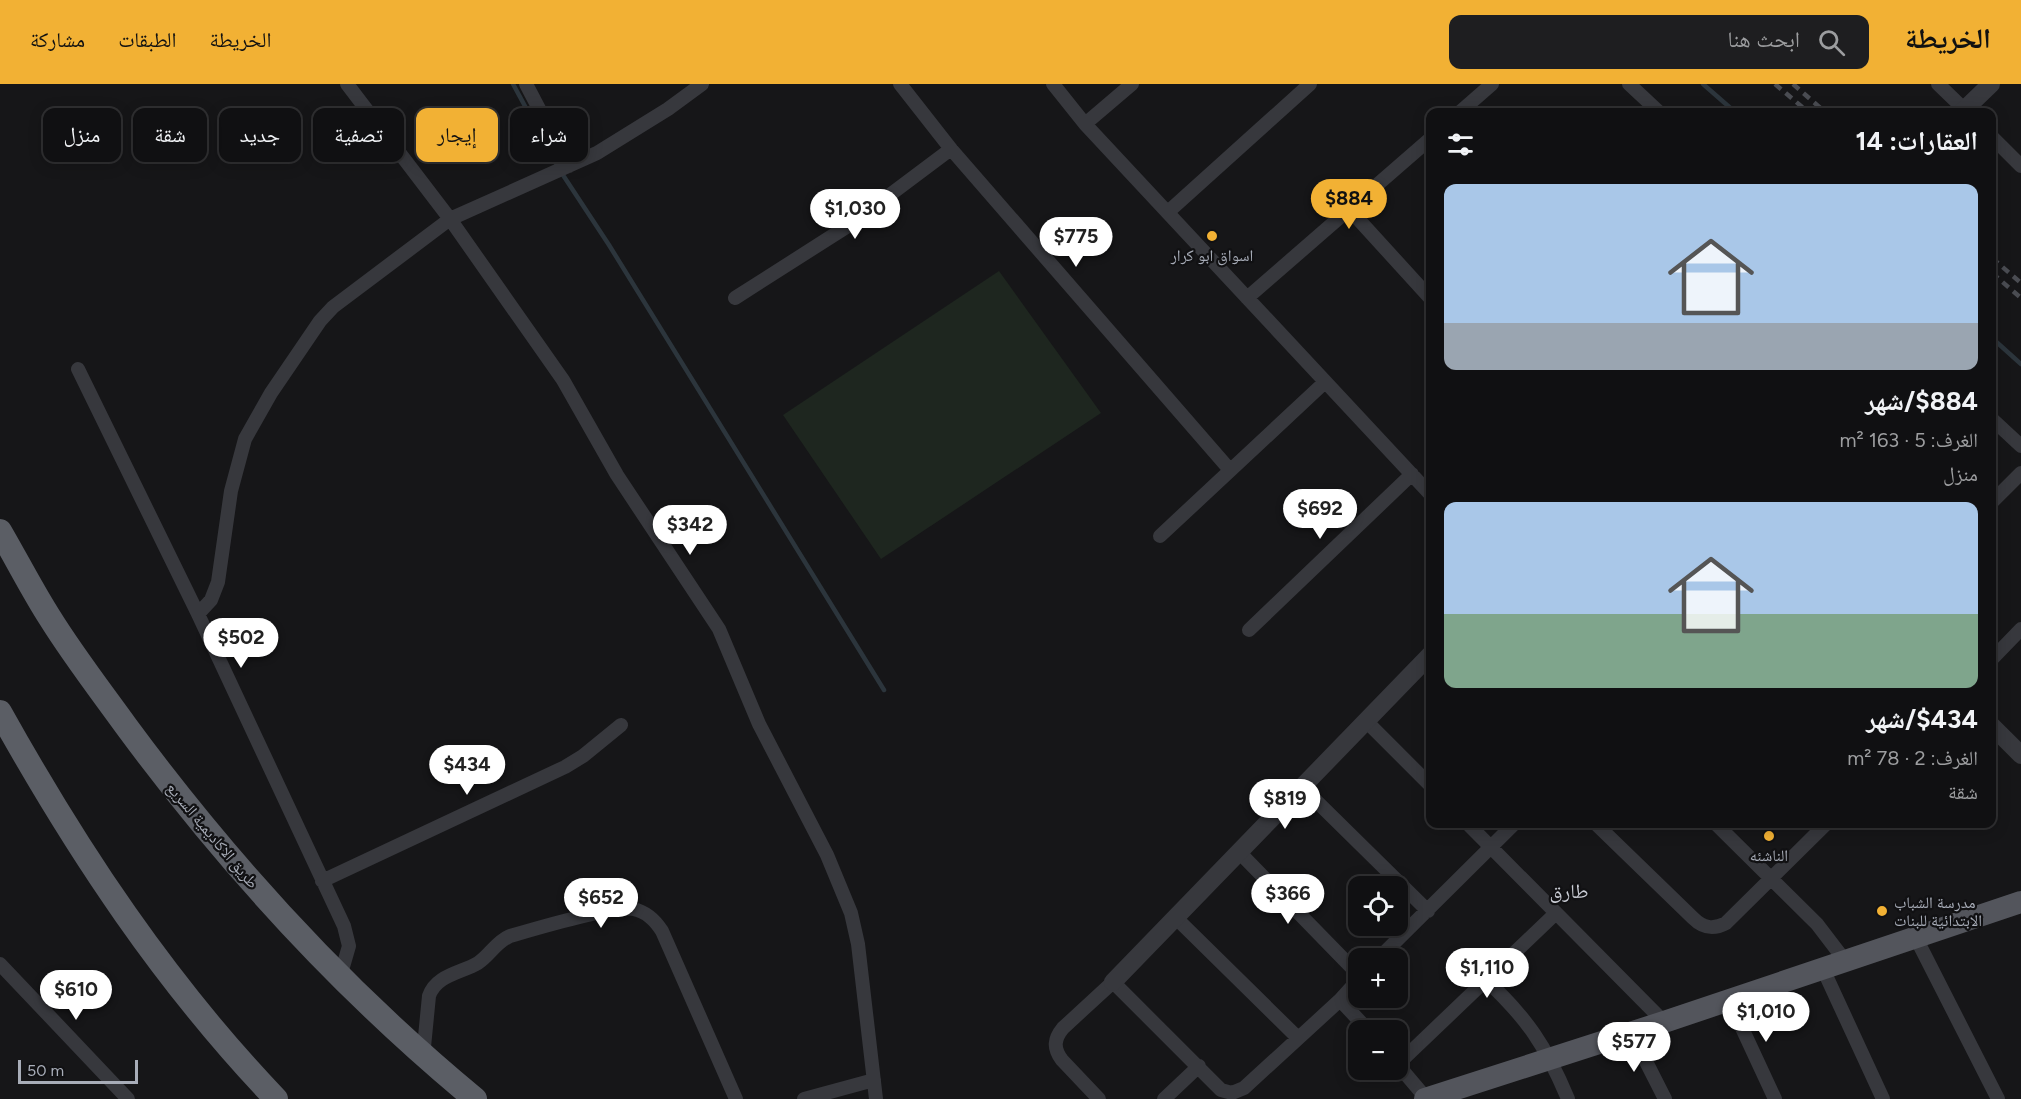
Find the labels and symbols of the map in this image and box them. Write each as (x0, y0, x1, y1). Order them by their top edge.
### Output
pin: $884 (1313, 179, 1385, 230)
pin: $1,030 (806, 189, 904, 240)
pin: $775 (1040, 217, 1112, 268)
marker: اسواق ابو كرار (1205, 229, 1219, 243)
place label: اسواق ابو كرار (1170, 246, 1253, 266)
pin: $692 (1284, 489, 1356, 540)
pin: $342 (654, 505, 726, 556)
pin: $502 (205, 618, 277, 669)
pin: $434 (431, 745, 503, 796)
street label: طريق الاكاديمية السريع (162, 778, 263, 893)
pin: $819 (1249, 779, 1321, 830)
marker: الناشئه (1762, 829, 1776, 843)
place label: الناشئه (1750, 846, 1788, 865)
pin: $366 (1252, 874, 1324, 925)
pin: $652 (565, 878, 637, 929)
district label: طارق (1550, 879, 1588, 903)
place label: مدرسة الشباب الابتدائية للبنات (1894, 893, 1982, 930)
marker: مدرسة الشباب الابتدائية للبنات (1875, 904, 1889, 918)
pin: $1,110 (1438, 948, 1536, 999)
pin: $610 (40, 970, 112, 1021)
pin: $1,010 (1717, 992, 1815, 1043)
pin: $577 (1598, 1022, 1670, 1073)
scale bar (18, 1057, 138, 1084)

